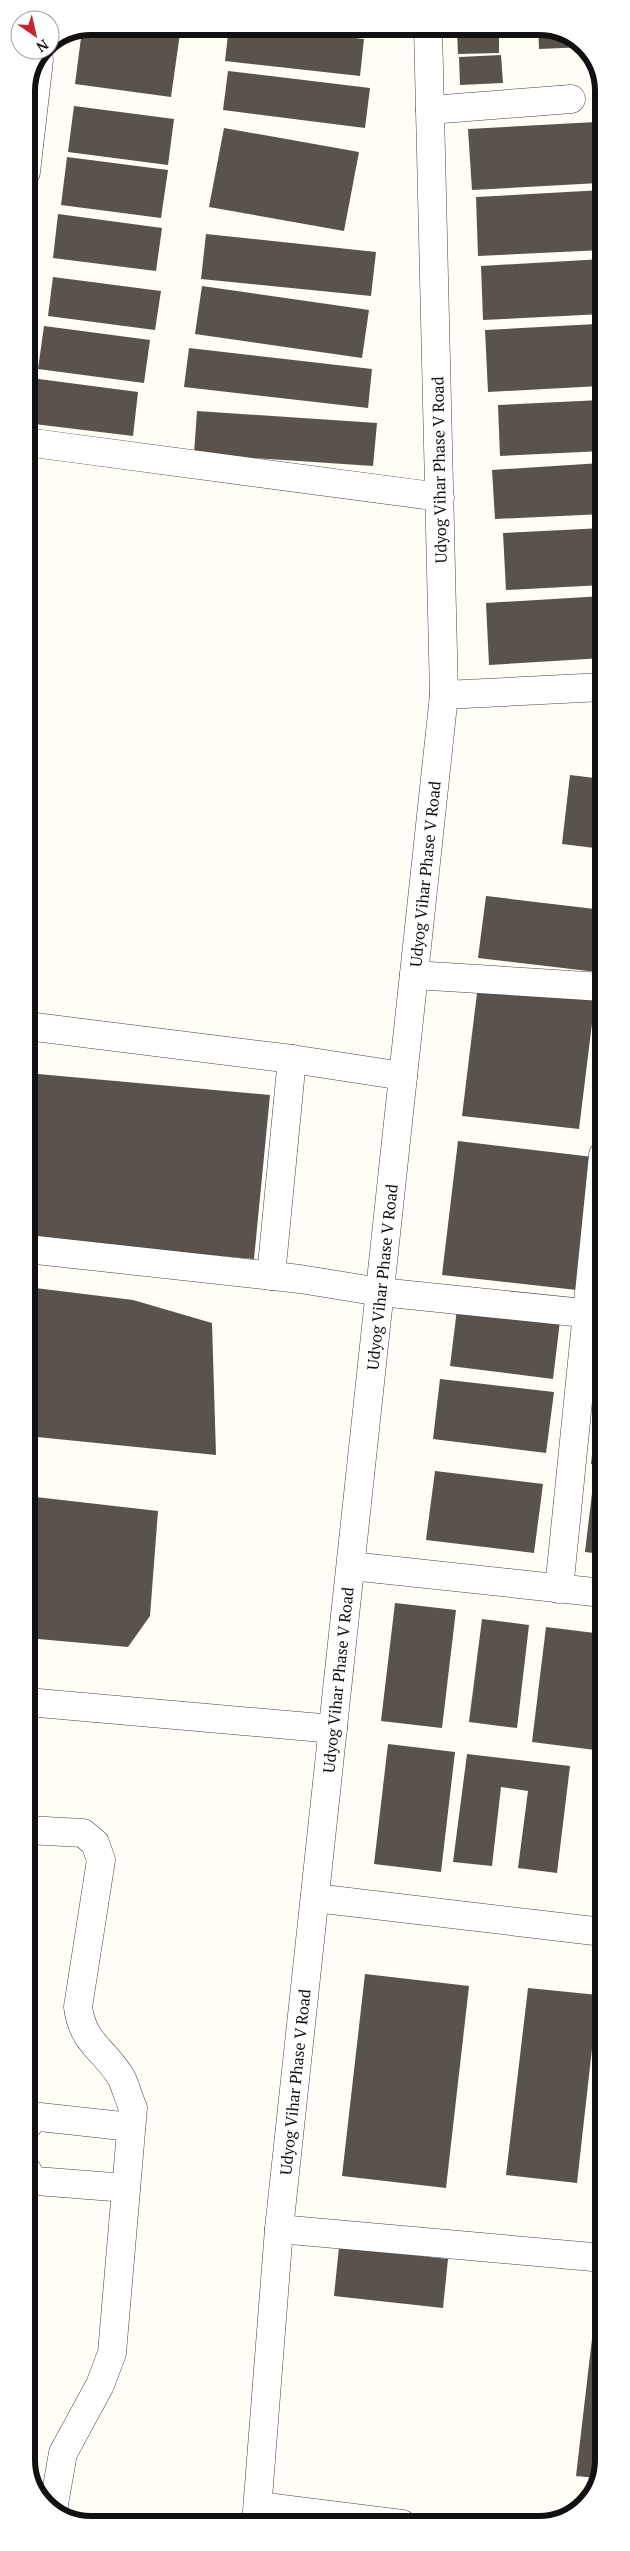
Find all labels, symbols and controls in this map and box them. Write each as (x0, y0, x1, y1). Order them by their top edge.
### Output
north arrow (10, 10, 60, 60)
text: N (33, 35, 52, 57)
street label: Udyog Vihar Phase V Road (426, 376, 452, 564)
street label: Udyog Vihar Phase V Road (404, 780, 446, 968)
street label: Udyog Vihar Phase V Road (361, 1183, 403, 1371)
street label: Udyog Vihar Phase V Road (317, 1586, 359, 1774)
street label: Udyog Vihar Phase V Road (274, 1988, 316, 2176)

